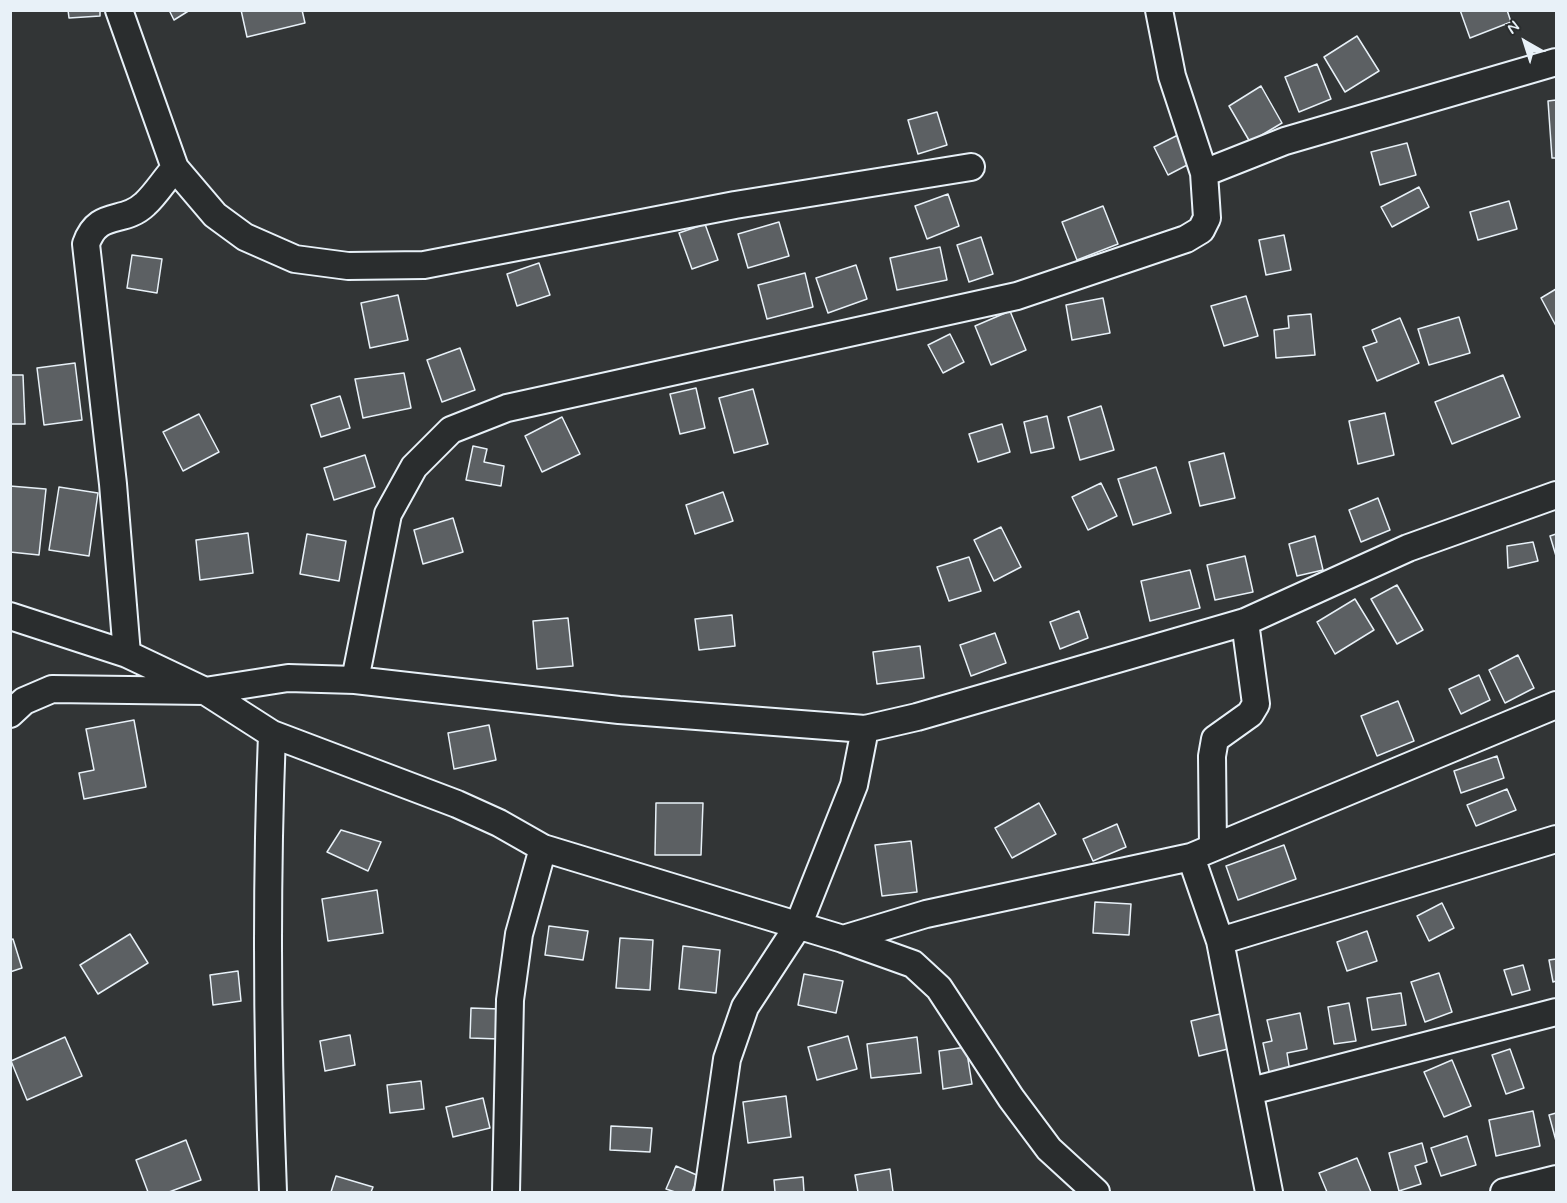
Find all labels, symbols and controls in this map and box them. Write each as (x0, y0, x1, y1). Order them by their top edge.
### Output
north arrow (1495, 12, 1555, 72)
text: N (1503, 16, 1524, 39)

